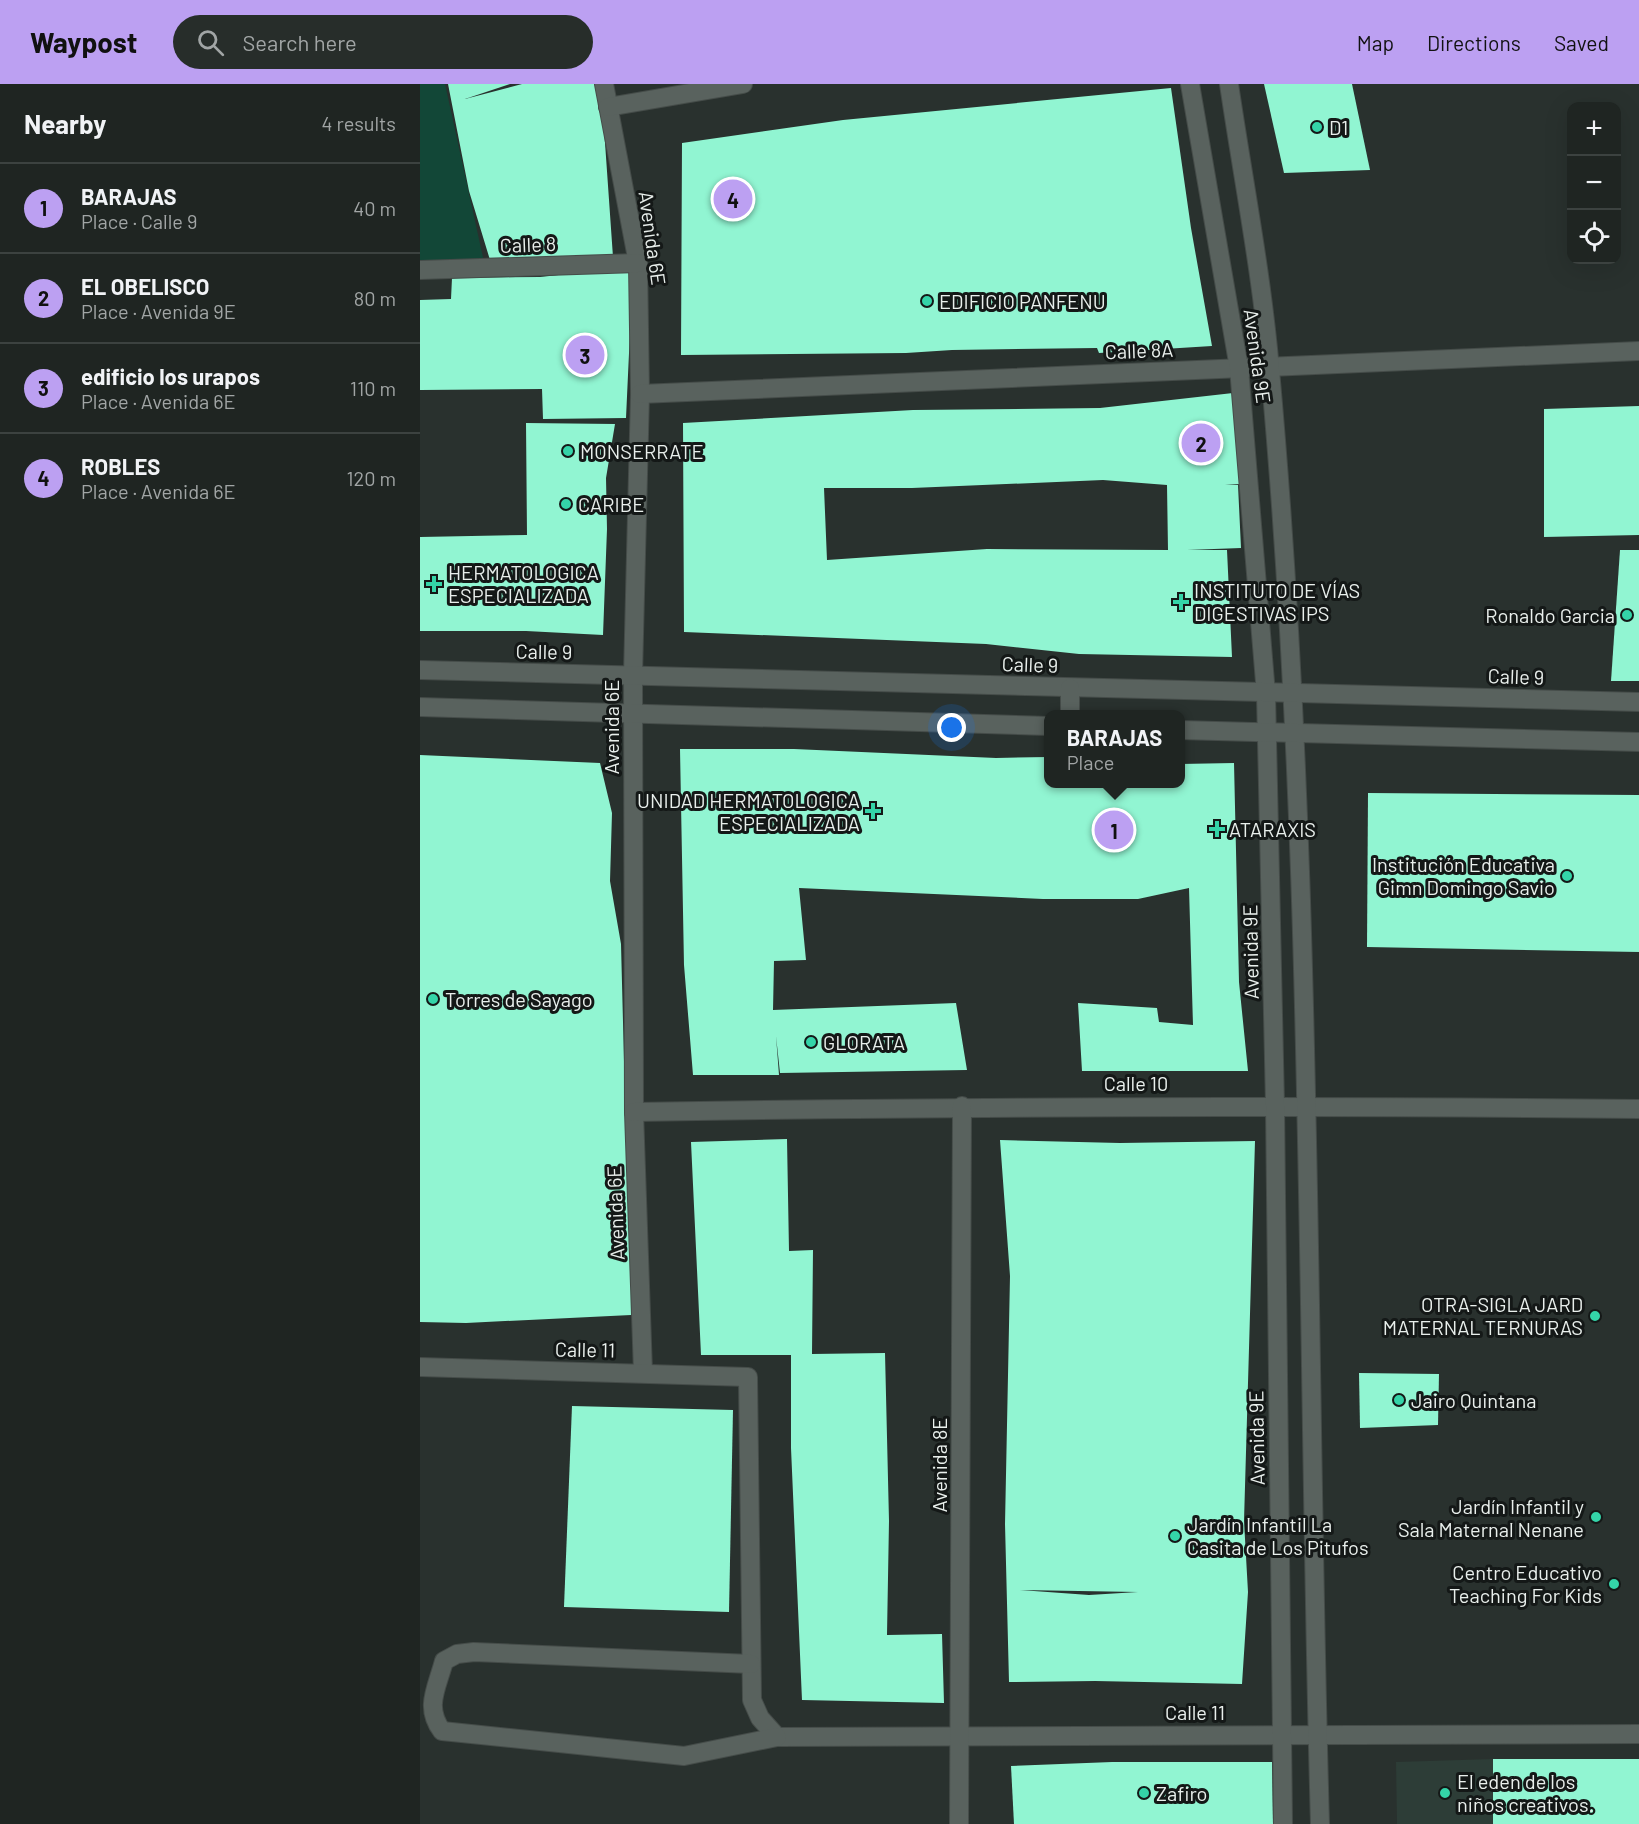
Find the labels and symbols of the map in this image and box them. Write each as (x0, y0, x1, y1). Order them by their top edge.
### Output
place label: D1 (1329, 115, 1348, 139)
marker: D1 (1310, 120, 1324, 134)
pin: 4 (714, 176, 752, 222)
street label: Avenida 6E (635, 189, 671, 287)
street label: Calle 8 (499, 231, 557, 257)
place label: EDIFICIO PANFENU (939, 289, 1106, 313)
marker: EDIFICIO PANFENU (920, 294, 934, 308)
street label: Avenida 9E (1240, 307, 1276, 405)
pin: 3 (566, 332, 604, 378)
street label: Calle 8A (1104, 337, 1174, 363)
pin: 2 (1182, 420, 1220, 466)
place label: MONSERRATE (580, 439, 704, 463)
marker: MONSERRATE (561, 444, 575, 458)
place label: CARIBE (578, 492, 644, 516)
marker: CARIBE (559, 497, 573, 511)
place label: HERMATOLOGICA ESPECIALIZADA (448, 560, 599, 607)
marker: HERMATOLOGICA ESPECIALIZADA (425, 575, 443, 593)
place label: INSTITUTO DE VÍAS DIGESTIVAS IPS (1194, 578, 1360, 625)
marker: INSTITUTO DE VÍAS DIGESTIVAS IPS (1172, 593, 1190, 611)
place label: Ronaldo Garcia (1485, 603, 1615, 627)
marker: Ronaldo Garcia (1620, 608, 1634, 622)
street label: Calle 9 (516, 639, 572, 663)
street label: Calle 9 (1001, 651, 1059, 677)
street label: Calle 9 (1487, 663, 1545, 689)
street label: Avenida 6E (599, 680, 623, 774)
your location (937, 713, 966, 742)
place label: UNIDAD HERMATOLOGICA ESPECIALIZADA (637, 788, 860, 835)
marker: UNIDAD HERMATOLOGICA ESPECIALIZADA (864, 802, 882, 820)
pin: 1 (1094, 808, 1134, 852)
place label: ATARAXIS (1229, 817, 1316, 841)
marker: ATARAXIS (1210, 822, 1224, 836)
place label: Institución Educativa Gimn Domingo Savio (1372, 852, 1555, 899)
marker: Institución Educativa Gimn Domingo Savio (1560, 869, 1574, 883)
street label: Avenida 9E (1237, 904, 1263, 1000)
place label: Torres de Sayago (445, 987, 593, 1011)
marker: Torres de Sayago (426, 992, 440, 1006)
place label: GLORATA (823, 1030, 905, 1054)
marker: GLORATA (804, 1035, 818, 1049)
street label: Calle 10 (1104, 1071, 1168, 1095)
street label: Avenida 6E (601, 1165, 629, 1261)
place label: OTRA-SIGLA JARD MATERNAL TERNURAS (1383, 1292, 1583, 1339)
marker: OTRA-SIGLA JARD MATERNAL TERNURAS (1588, 1309, 1602, 1323)
street label: Calle 11 (555, 1336, 615, 1362)
place label: Jairo Quintana (1411, 1388, 1537, 1412)
street label: Avenida 9E (1243, 1390, 1269, 1486)
marker: Jairo Quintana (1392, 1393, 1406, 1407)
street label: Avenida 8E (927, 1418, 951, 1512)
place label: Jardín Infantil y Sala Maternal Nenane (1398, 1494, 1584, 1541)
marker: Jardín Infantil y Sala Maternal Nenane (1589, 1510, 1603, 1524)
place label: Jardín Infantil La Casita de Los Pitufos (1187, 1512, 1369, 1559)
marker: Jardín Infantil La Casita de Los Pitufos (1168, 1529, 1182, 1543)
place label: Centro Educativo Teaching For Kids (1449, 1560, 1602, 1607)
marker: Centro Educativo Teaching For Kids (1607, 1577, 1621, 1591)
street label: Calle 11 (1165, 1700, 1225, 1724)
place label: El eden de los niños creativos. (1457, 1769, 1594, 1816)
place label: Zafiro (1156, 1781, 1208, 1805)
marker: Zafiro (1137, 1786, 1151, 1800)
marker: El eden de los niños creativos. (1438, 1786, 1452, 1800)

